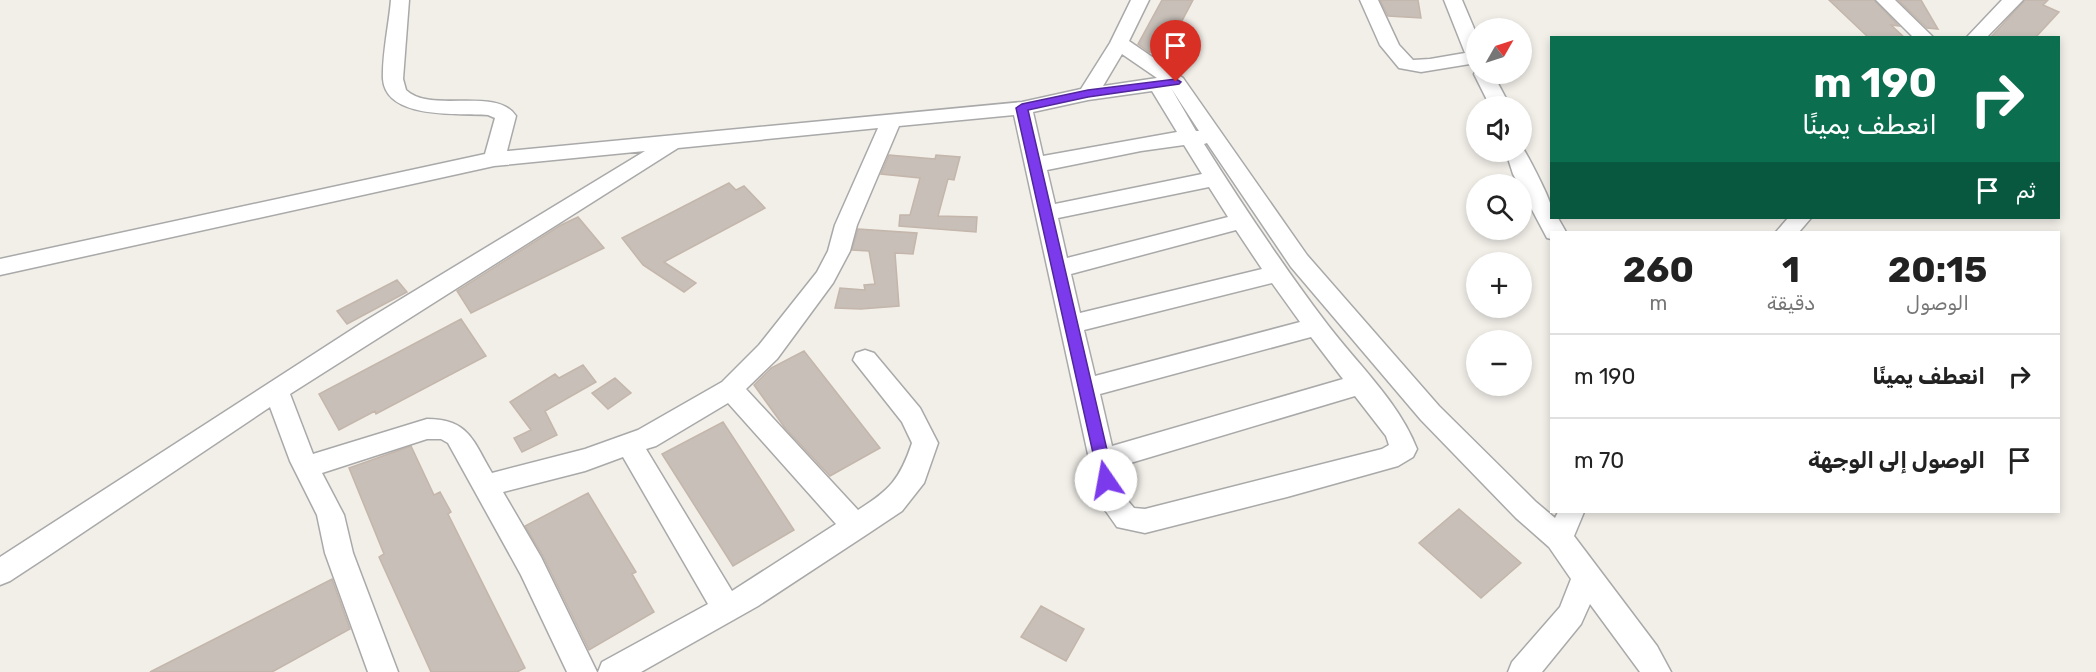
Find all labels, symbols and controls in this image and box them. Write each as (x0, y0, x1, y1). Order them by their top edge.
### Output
north arrow (1466, 18, 1532, 84)
map controls (1466, 18, 1532, 396)
pin (1150, 20, 1201, 82)
icon: arrive (1159, 29, 1192, 62)
text: 190 m (1813, 58, 1937, 108)
icon: right (1958, 60, 2036, 138)
button: sound (1466, 96, 1532, 162)
text: انعطف يمينًا (1802, 109, 1937, 141)
button: search (1466, 174, 1532, 240)
icon: arrive (1971, 174, 2004, 207)
text: ثم (2016, 177, 2036, 204)
text: 260 (1623, 248, 1694, 291)
text: 1 (1782, 248, 1800, 291)
text: 20:15 (1888, 248, 1987, 291)
button: + (1466, 252, 1532, 318)
text: m (1649, 291, 1667, 315)
text: دقيقة (1767, 291, 1815, 315)
text: الوصول (1906, 291, 1969, 315)
button: − (1466, 330, 1532, 396)
icon: right (2003, 360, 2036, 393)
text: 190 m (1574, 363, 1635, 390)
text: انعطف يمينًا (1872, 363, 1985, 390)
icon: arrive (2003, 444, 2036, 477)
text: 70 m (1574, 447, 1624, 474)
text: الوصول إلى الوجهة (1808, 447, 1985, 474)
position arrow (1074, 448, 1138, 512)

